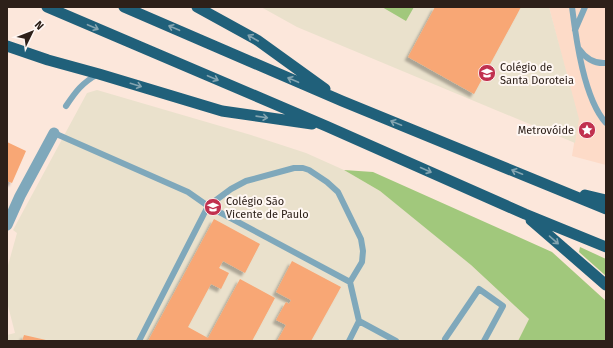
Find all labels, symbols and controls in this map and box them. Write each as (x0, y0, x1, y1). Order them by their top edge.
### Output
north arrow (12, 12, 52, 52)
text: N (32, 18, 46, 33)
one-way arrow (87, 23, 99, 31)
one-way arrow (168, 24, 180, 32)
one-way arrow (247, 33, 259, 41)
place label: Colégio de Santa Doroteia (500, 61, 574, 87)
school or university icon: Colégio de Santa Doroteia (477, 63, 497, 83)
one-way arrow (206, 74, 218, 82)
one-way arrow (288, 76, 300, 83)
one-way arrow (129, 82, 142, 89)
one-way arrow (255, 113, 268, 121)
one-way arrow (391, 119, 403, 127)
place icon: Metrovóide (577, 120, 597, 140)
place label: Metrovóide (518, 124, 574, 137)
one-way arrow (419, 167, 431, 174)
one-way arrow (511, 168, 523, 176)
place label: Colégio São Vicente de Paulo (226, 195, 309, 221)
school or university icon: Colégio São Vicente de Paulo (203, 197, 223, 217)
one-way arrow (549, 235, 559, 244)

